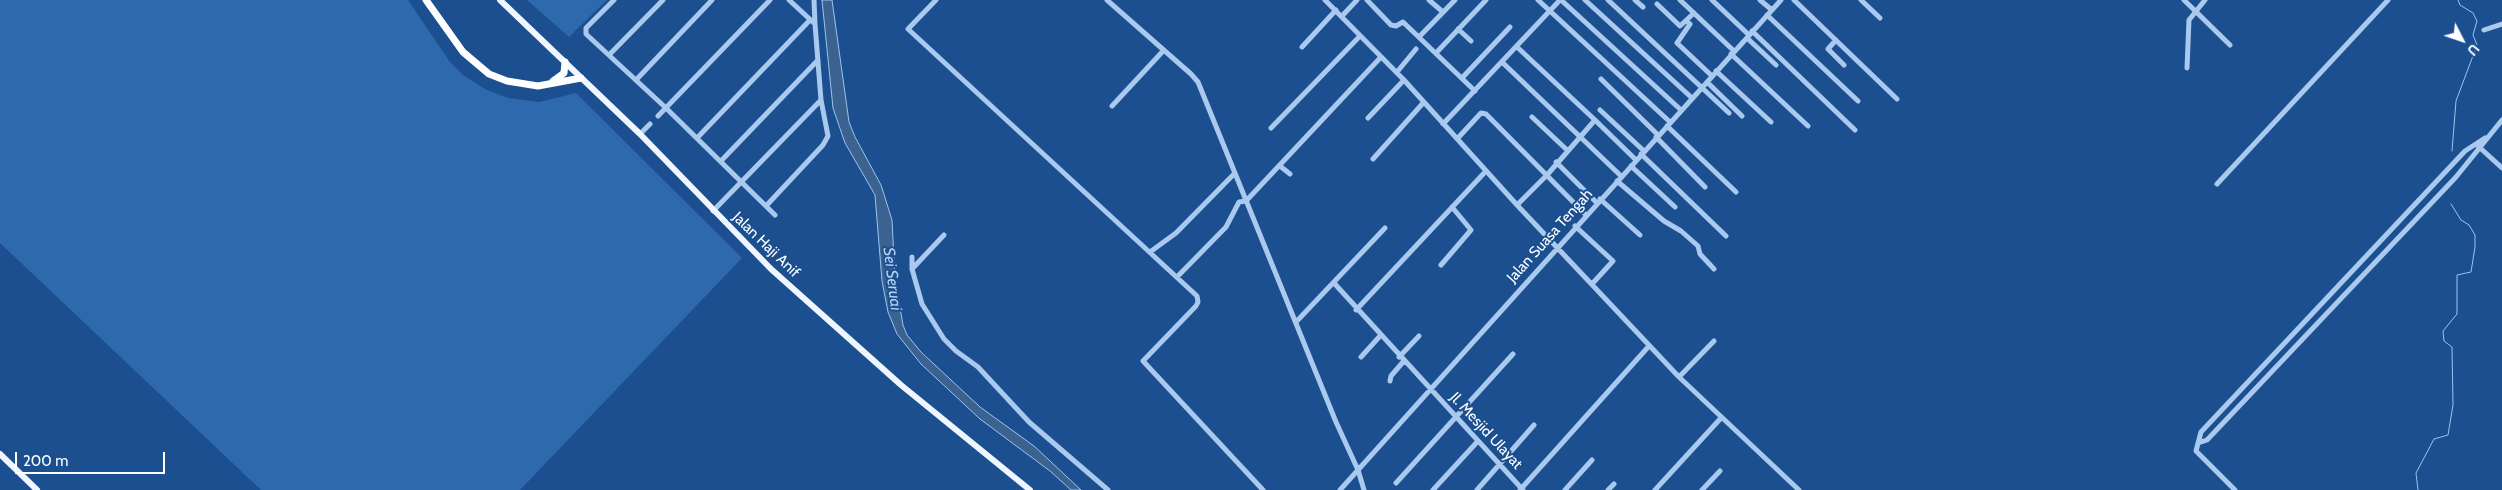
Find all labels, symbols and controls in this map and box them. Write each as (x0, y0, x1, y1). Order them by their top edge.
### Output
north arrow (2437, 15, 2487, 65)
text: U (2463, 40, 2483, 60)
street label: Jalan Suasa Tengah (1503, 186, 1597, 286)
street label: Jalan Haji Anif (729, 208, 803, 282)
water label: Sei Seruai (879, 246, 905, 312)
street label: Jl. Mesjid Ulayat (1446, 389, 1526, 473)
scale bar (18, 442, 168, 474)
text: 200 m (23, 452, 68, 470)

